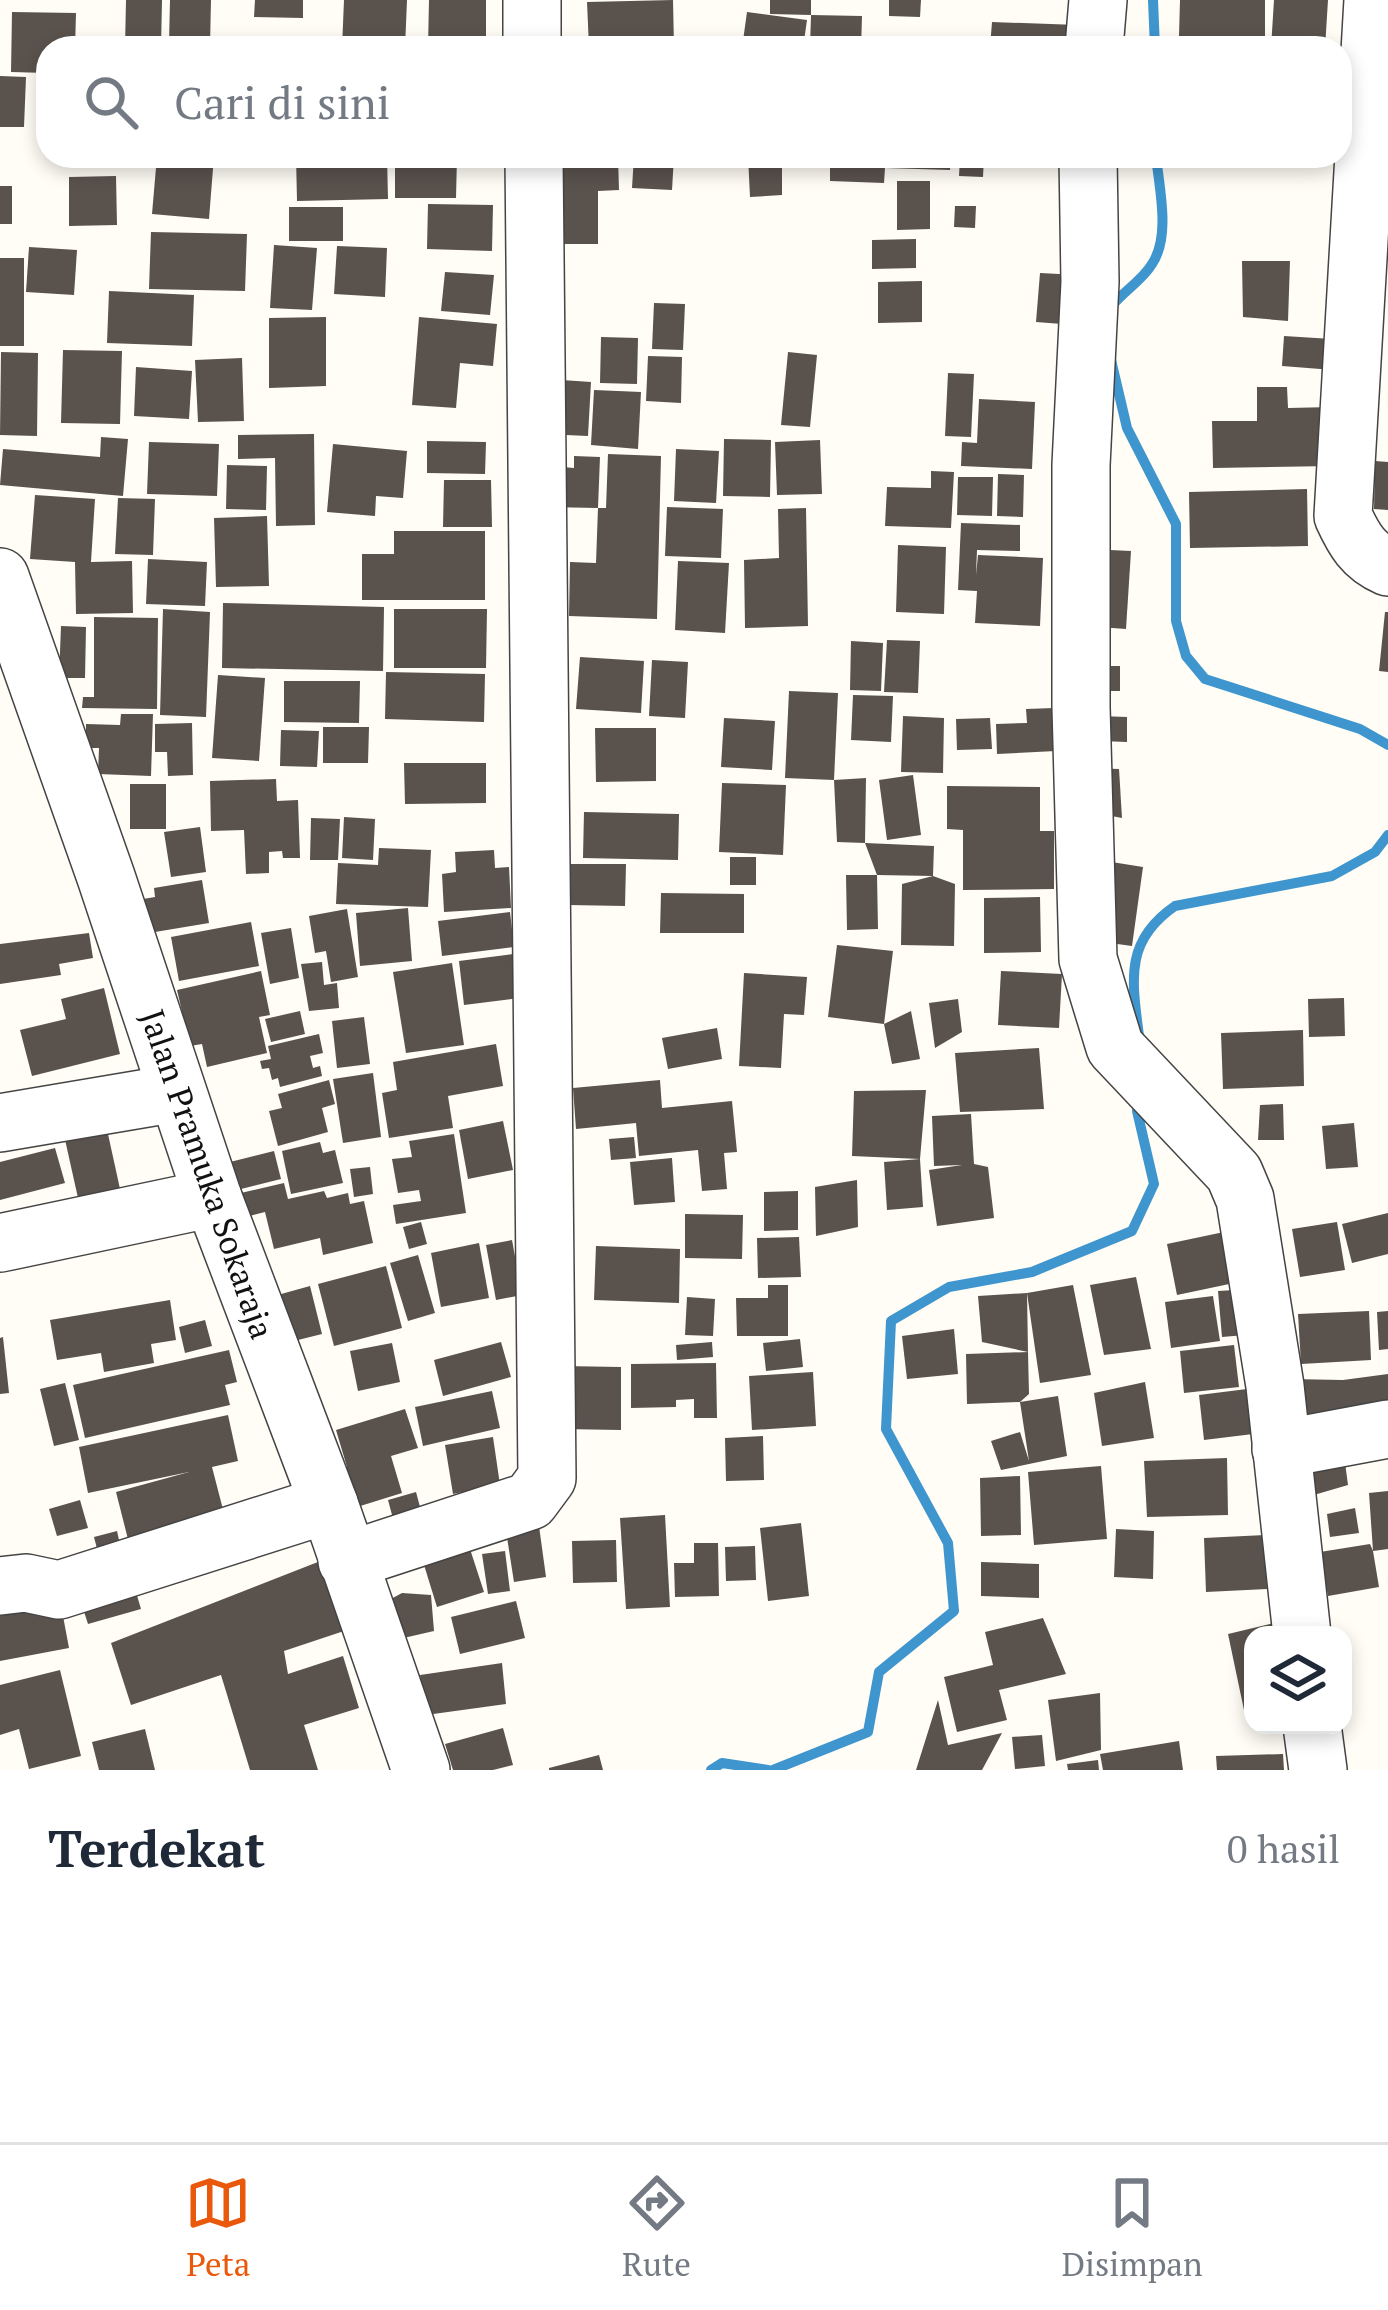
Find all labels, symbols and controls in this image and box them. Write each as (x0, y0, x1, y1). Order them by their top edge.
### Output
search box (36, 36, 1352, 168)
icon: search (78, 69, 144, 135)
text: Cari di sini (174, 72, 390, 132)
street label: Jalan Pramuka Sokaraja (131, 1004, 285, 1344)
map controls (1244, 1626, 1352, 1734)
button: layers (1244, 1626, 1352, 1734)
text: Terdekat (48, 1814, 265, 1882)
text: 0 hasil (1227, 1822, 1340, 1874)
tab: Peta (185, 2170, 251, 2285)
tab: Rute (622, 2170, 691, 2285)
tab: Disimpan (1062, 2170, 1203, 2285)

